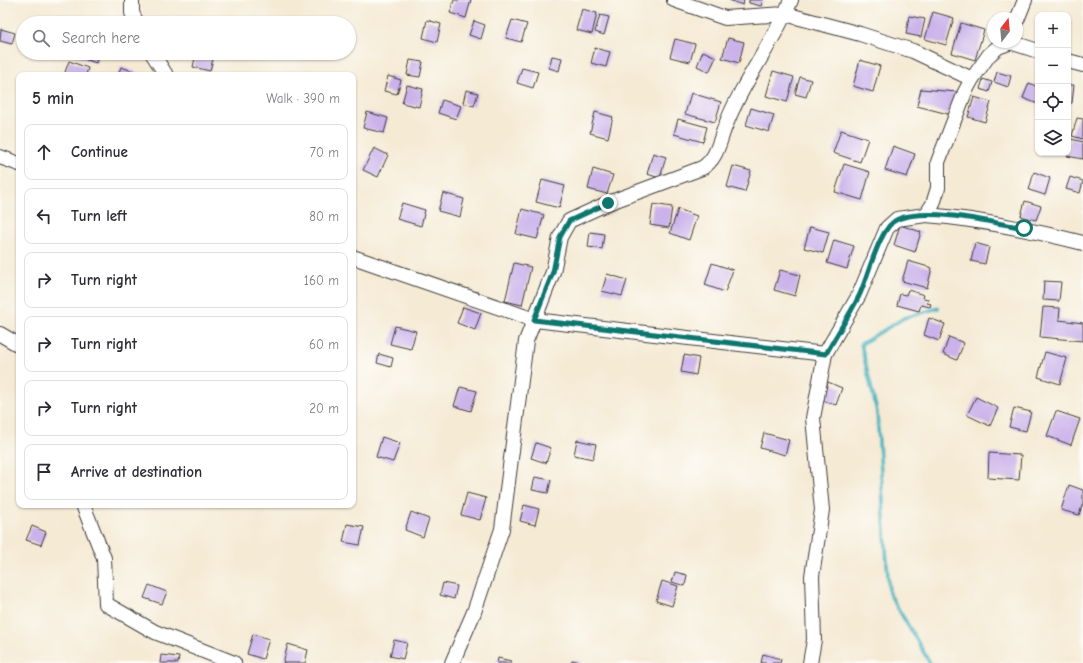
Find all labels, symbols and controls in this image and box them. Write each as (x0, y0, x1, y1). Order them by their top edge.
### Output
north arrow (987, 12, 1023, 48)
map controls (1035, 12, 1071, 156)
button: + (1035, 12, 1071, 48)
search box (16, 16, 356, 60)
icon: search (30, 27, 52, 49)
text: Search here (62, 29, 140, 47)
button: − (1035, 48, 1071, 84)
button: locate (1035, 84, 1071, 120)
text: 5 min (32, 89, 74, 108)
text: Walk · 390 m (266, 91, 340, 106)
button: layers (1035, 120, 1071, 156)
icon: ahead (33, 141, 55, 163)
text: Continue (71, 143, 128, 161)
text: 70 m (310, 145, 339, 160)
route end (599, 194, 617, 212)
icon: left (33, 205, 55, 227)
text: Turn left (71, 207, 127, 225)
text: 80 m (309, 209, 339, 224)
route start (1015, 219, 1033, 237)
icon: right (33, 269, 55, 291)
text: Turn right (71, 271, 137, 289)
text: 160 m (304, 273, 339, 288)
icon: right (33, 333, 55, 355)
text: Turn right (71, 335, 137, 353)
text: 60 m (309, 337, 339, 352)
icon: right (33, 397, 55, 419)
text: Turn right (71, 399, 137, 417)
text: 20 m (309, 401, 339, 416)
icon: arrive (33, 461, 55, 483)
text: Arrive at destination (71, 463, 202, 481)

